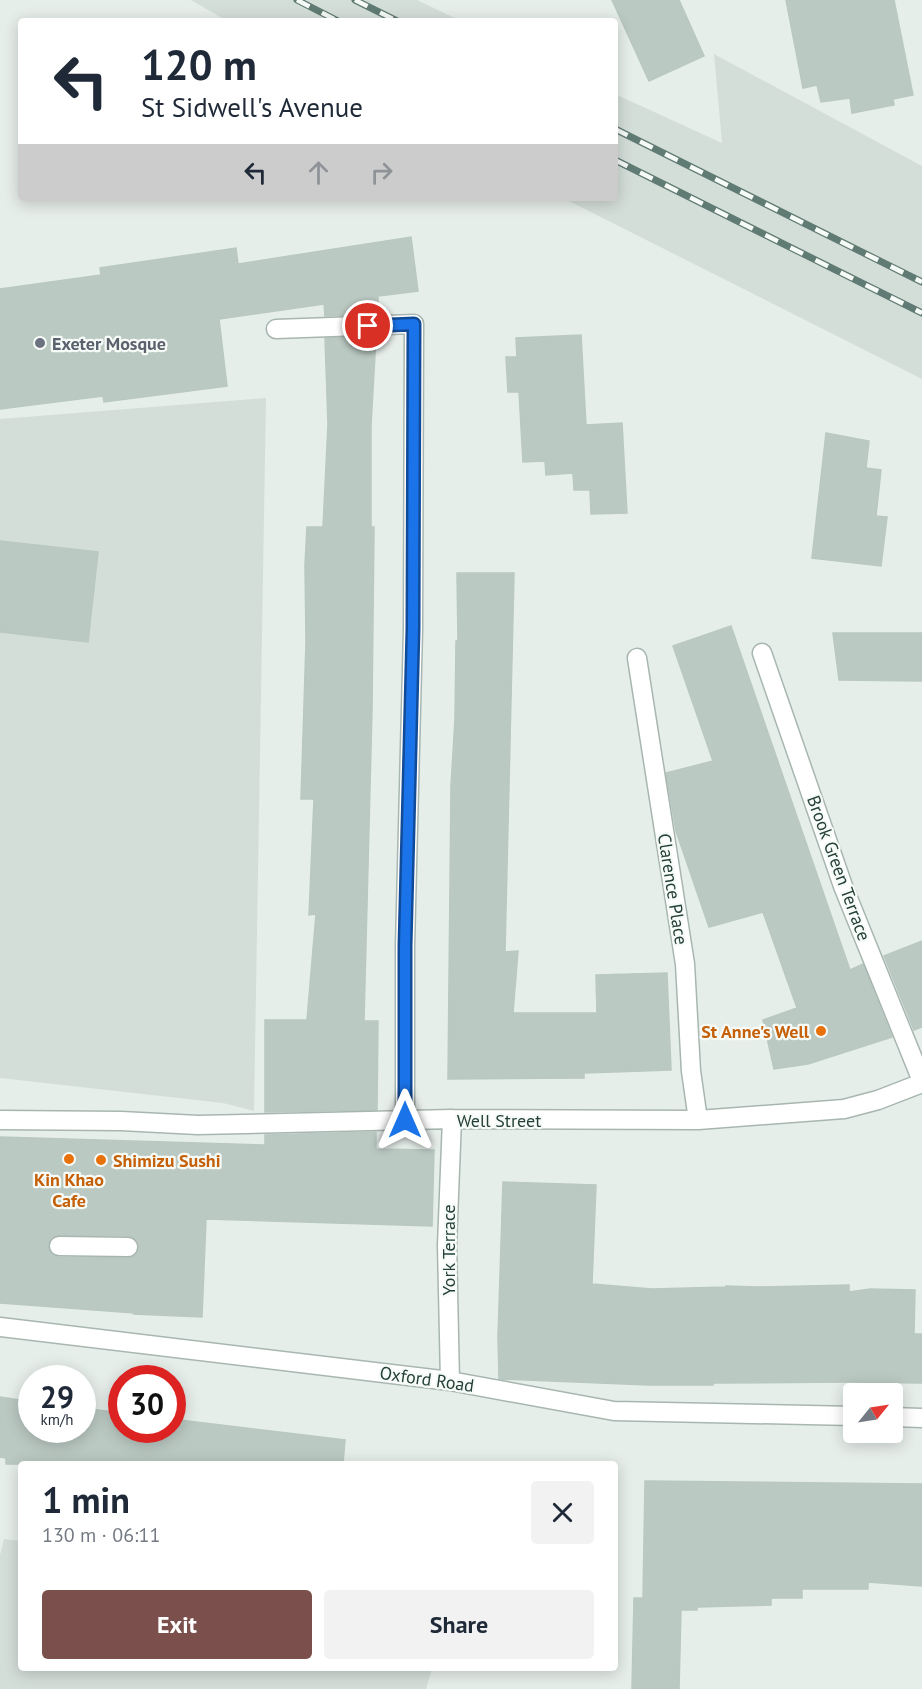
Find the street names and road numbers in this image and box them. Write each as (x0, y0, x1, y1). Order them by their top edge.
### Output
street label: Brook Green Terrace (802, 792, 876, 944)
street label: Clarence Place (653, 832, 693, 946)
street label: Well Street (457, 1109, 541, 1132)
street label: York Terrace (437, 1204, 460, 1296)
street label: Oxford Road (378, 1361, 476, 1397)

